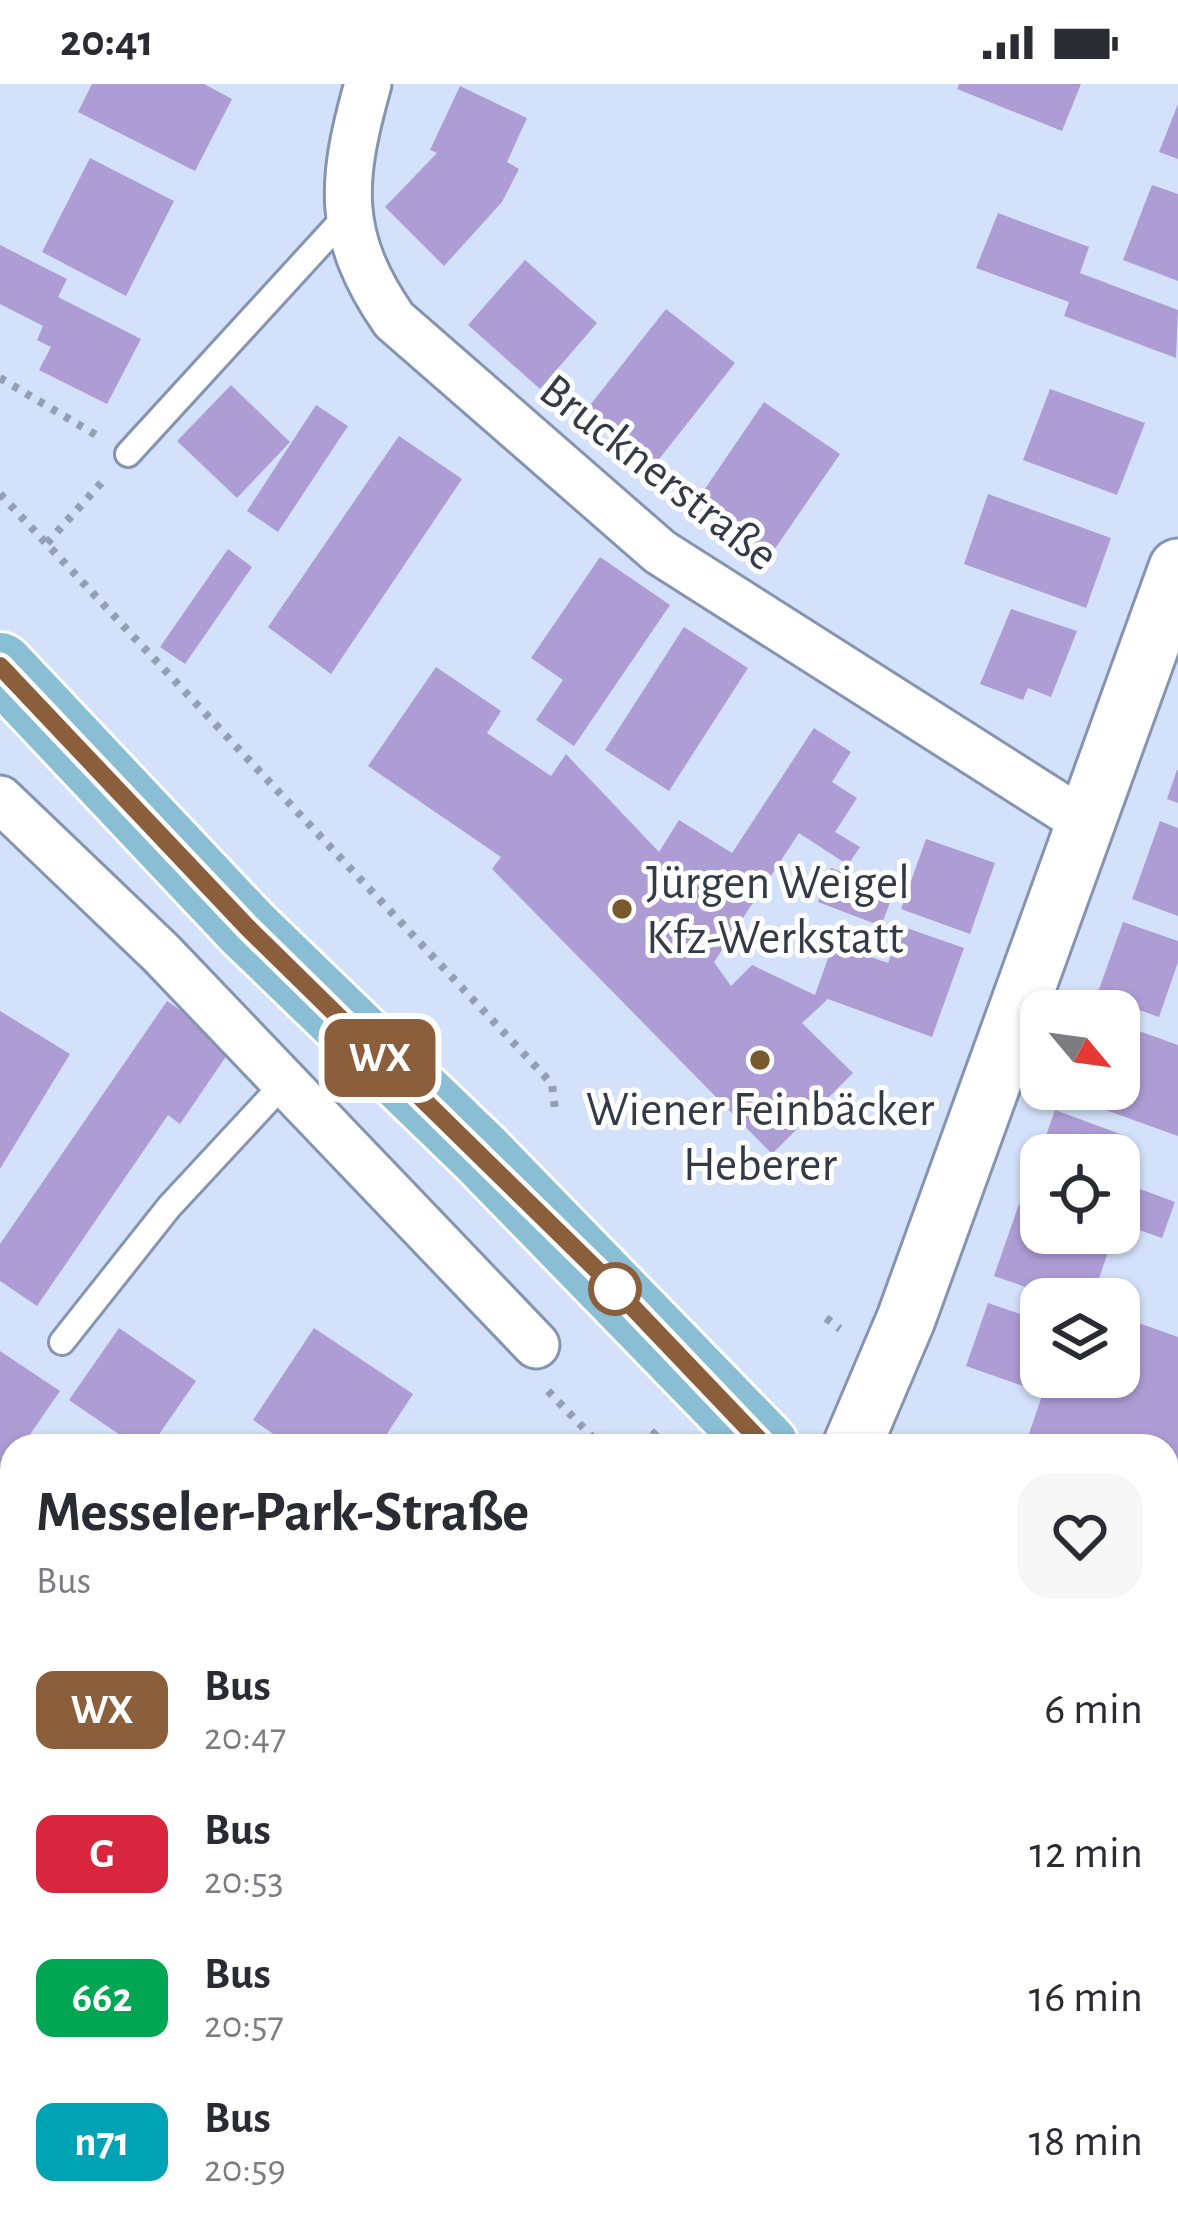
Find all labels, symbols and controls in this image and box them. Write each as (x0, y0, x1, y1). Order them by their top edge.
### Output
text: 20:41 (60, 19, 154, 64)
street label: Brucknerstraße (530, 366, 786, 581)
place label: Jürgen Weigel Kfz-Werkstatt (646, 860, 910, 963)
marker: Jürgen Weigel Kfz-Werkstatt (609, 896, 635, 922)
north arrow (1020, 990, 1140, 1110)
map controls (1020, 990, 1140, 1398)
line badge: WX (326, 1019, 434, 1097)
text: WX (348, 1037, 412, 1079)
marker: Wiener Feinbäcker Heberer (747, 1047, 773, 1073)
place label: Wiener Feinbäcker Heberer (586, 1087, 935, 1190)
button: locate (1020, 1134, 1140, 1254)
unlabelled marker (590, 1264, 640, 1314)
button: layers (1020, 1278, 1140, 1398)
button: heart (1017, 1473, 1143, 1599)
text: Messeler-Park-Straße (36, 1484, 529, 1541)
text: Bus (36, 1562, 91, 1601)
text: Bus (204, 1664, 271, 1709)
text: 6 min (1044, 1687, 1143, 1732)
text: WX (70, 1689, 134, 1731)
text: 20:47 (204, 1718, 286, 1757)
text: Bus (204, 1808, 271, 1853)
text: 12 min (1030, 1831, 1143, 1876)
text: G (89, 1833, 115, 1875)
text: 20:53 (204, 1862, 284, 1901)
text: Bus (204, 1952, 271, 1997)
text: 16 min (1029, 1975, 1143, 2020)
text: 662 (72, 1977, 132, 2019)
text: 20:57 (204, 2006, 284, 2045)
text: Bus (204, 2096, 271, 2141)
text: 18 min (1029, 2119, 1143, 2164)
text: n71 (74, 2121, 130, 2163)
text: 20:59 (204, 2150, 286, 2189)

